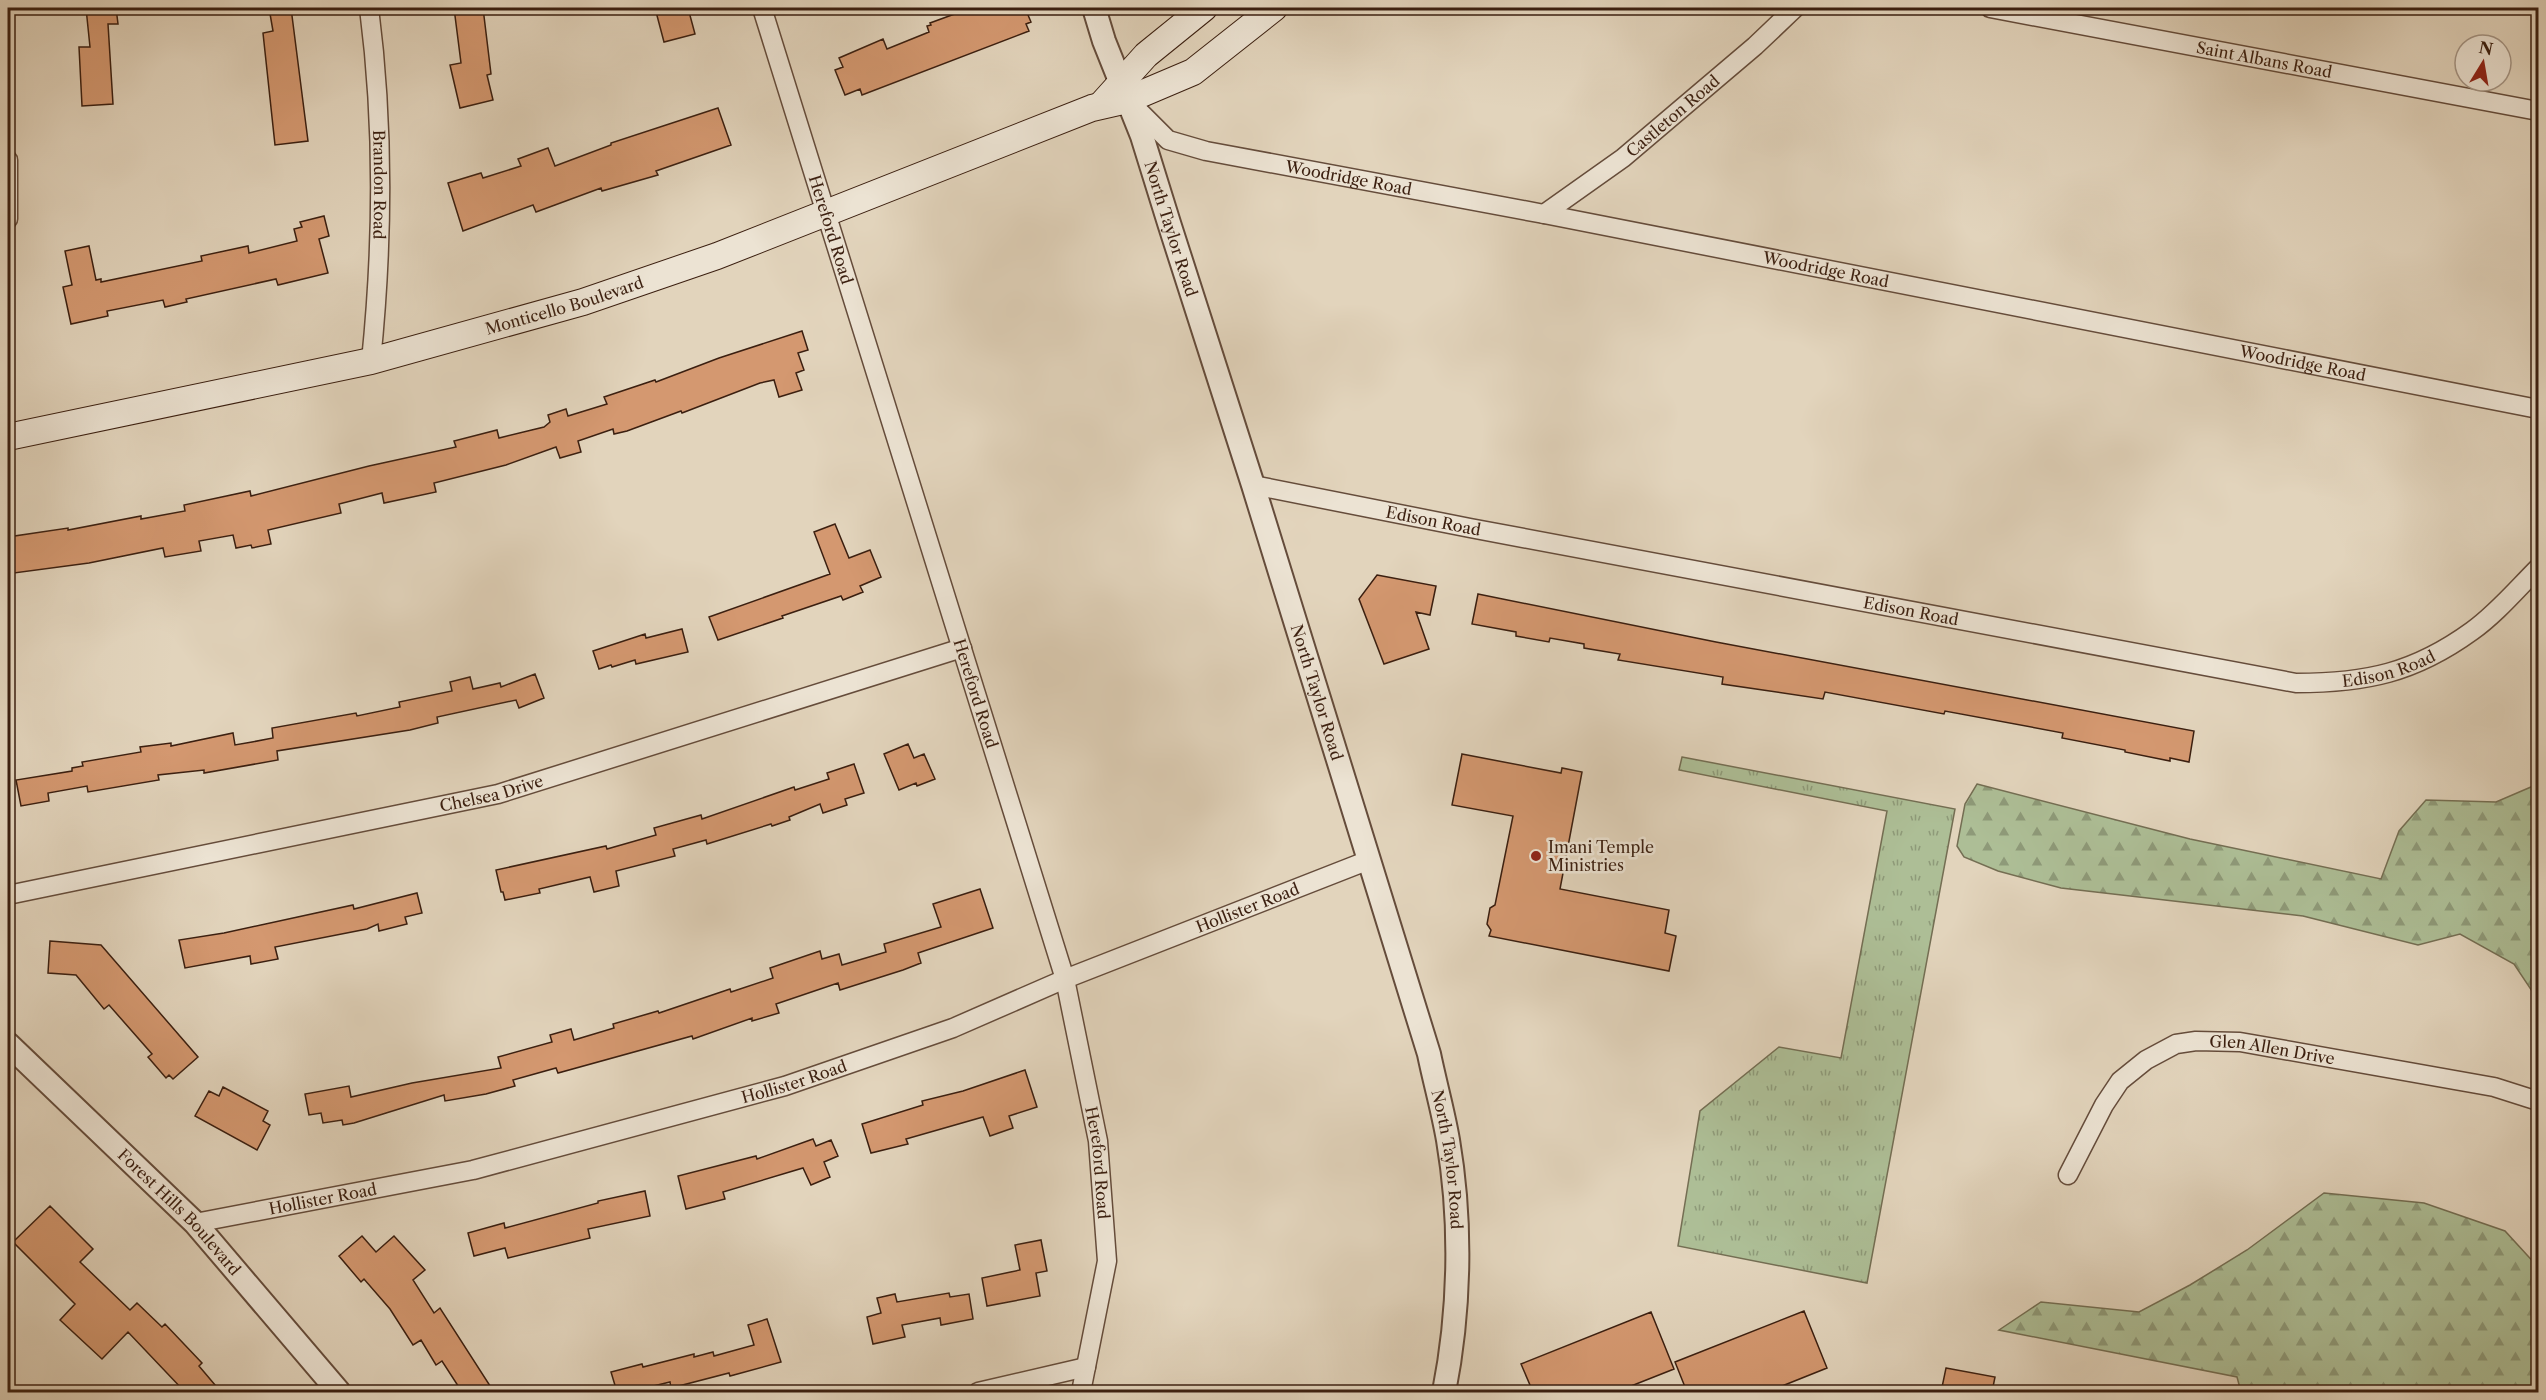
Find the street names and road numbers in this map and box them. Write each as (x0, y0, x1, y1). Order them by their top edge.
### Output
street label: Saint Albans Road (2195, 37, 2334, 82)
street label: Castleton Road (1622, 70, 1724, 161)
street label: Brandon Road (369, 129, 390, 240)
street label: Woodridge Road (1283, 156, 1414, 199)
street label: North Taylor Road (1140, 158, 1202, 299)
street label: Hereford Road (805, 172, 858, 287)
street label: Woodridge Road (1760, 247, 1891, 292)
street label: Monticello Boulevard (483, 272, 646, 339)
street label: Woodridge Road (2237, 341, 2368, 385)
street label: Edison Road (1384, 502, 1483, 540)
street label: Edison Road (1862, 592, 1961, 630)
street label: North Taylor Road (1287, 622, 1348, 763)
street label: Hereford Road (949, 636, 1002, 751)
street label: Edison Road (2341, 646, 2439, 691)
street label: Chelsea Drive (438, 770, 546, 816)
street label: Hollister Road (1193, 878, 1302, 937)
street label: Glen Allen Drive (2209, 1031, 2336, 1069)
street label: Hollister Road (739, 1055, 850, 1107)
street label: North Taylor Road (1427, 1088, 1467, 1230)
street label: Hereford Road (1081, 1105, 1114, 1220)
street label: Forest Hills Boulevard (114, 1144, 245, 1279)
street label: Hollister Road (267, 1179, 379, 1219)

